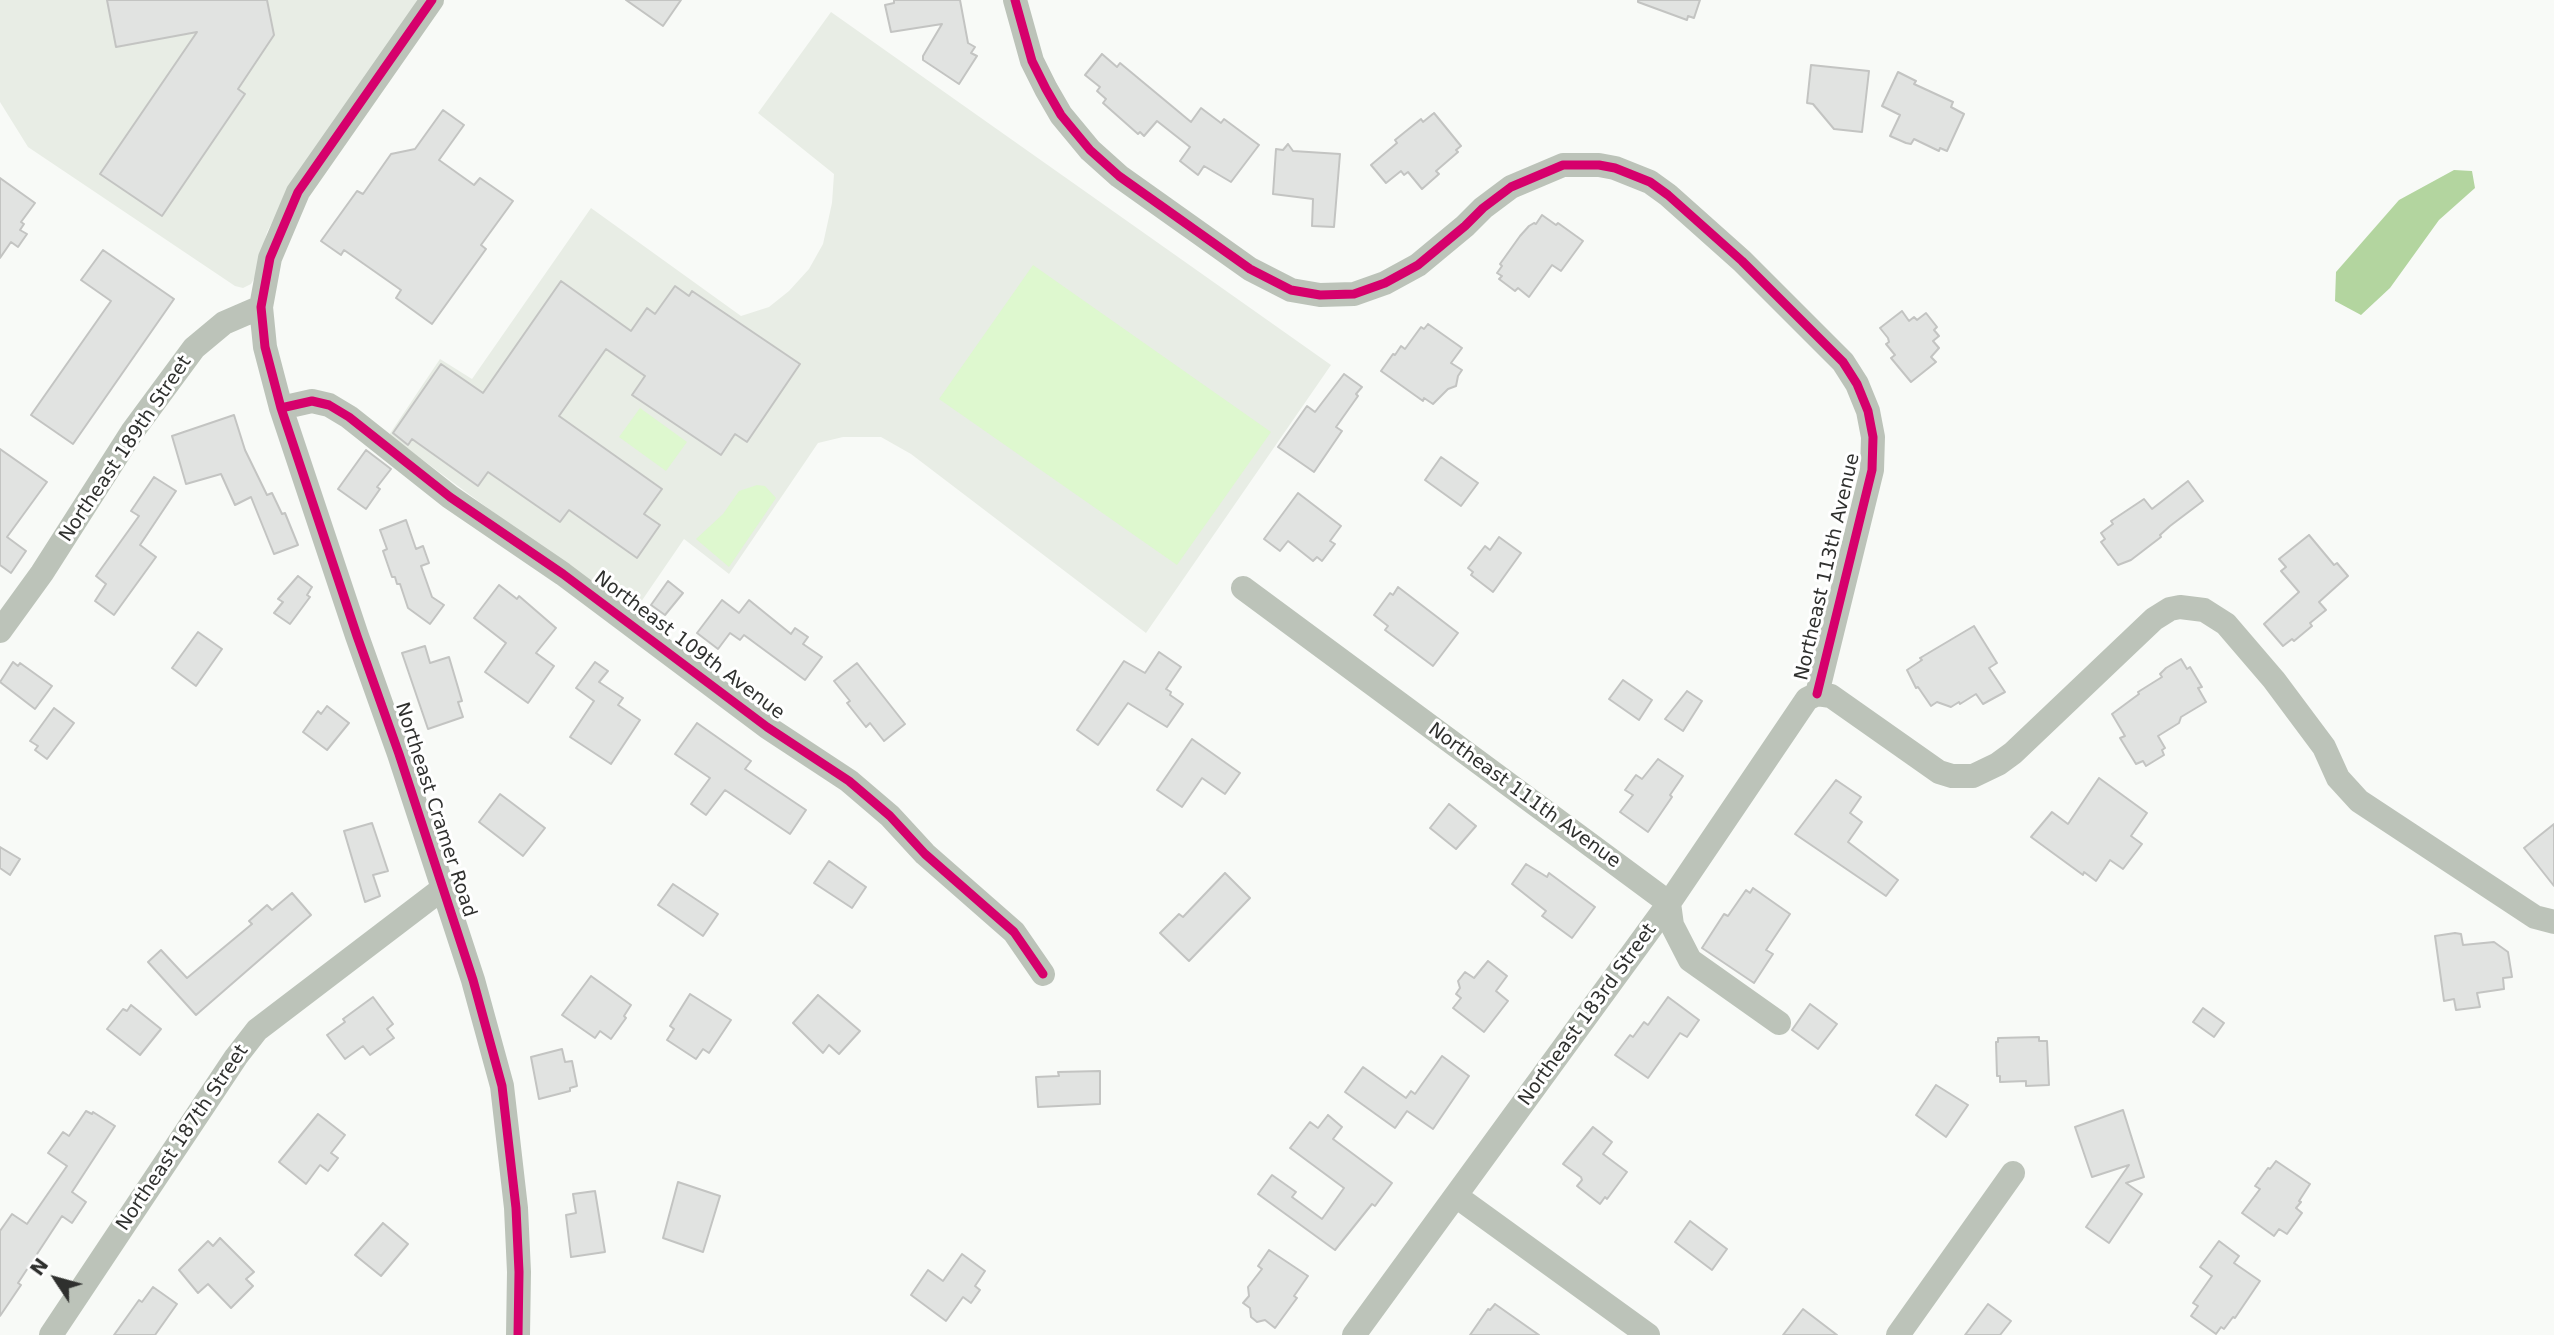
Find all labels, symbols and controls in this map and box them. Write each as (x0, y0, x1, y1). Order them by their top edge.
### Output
street label: Northeast 189th Street (55, 352, 197, 546)
street label: Northeast 113th Avenue (1791, 451, 1865, 683)
street label: Northeast 109th Avenue (589, 567, 789, 725)
street label: Northeast Cramer Road (390, 700, 480, 920)
street label: Northeast 111th Avenue (1423, 719, 1625, 873)
street label: Northeast 183rd Street (1514, 920, 1662, 1110)
street label: Northeast 187th Street (112, 1041, 254, 1235)
north arrow (21, 1244, 91, 1314)
text: N (25, 1254, 53, 1280)

